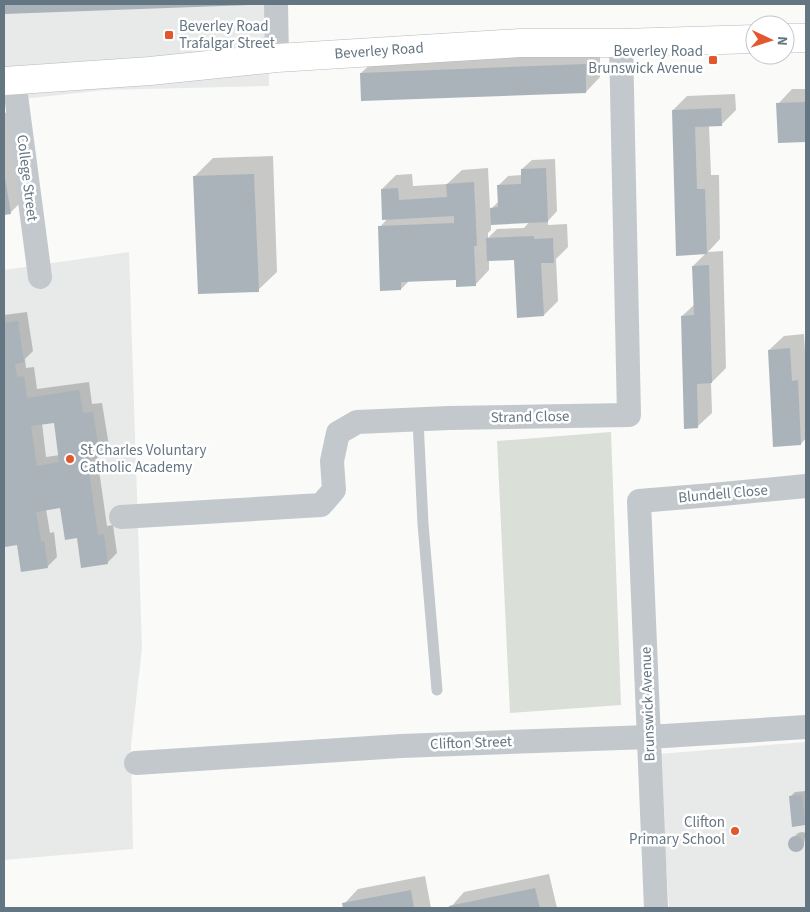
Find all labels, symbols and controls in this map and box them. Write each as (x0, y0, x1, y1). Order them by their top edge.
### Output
north arrow (745, 15, 795, 65)
place label: Beverley Road Trafalgar Street (179, 16, 275, 54)
marker: Beverley Road Trafalgar Street (163, 29, 175, 41)
text: N (772, 35, 792, 46)
street label: Beverley Road (334, 37, 424, 65)
place label: Beverley Road Brunswick Avenue (588, 41, 703, 79)
marker: Beverley Road Brunswick Avenue (707, 54, 719, 66)
street label: College Street (11, 134, 43, 222)
street label: Strand Close (490, 406, 570, 428)
place label: St Charles Voluntary Catholic Academy (80, 440, 207, 478)
marker: St Charles Voluntary Catholic Academy (64, 453, 76, 465)
street label: Blundell Close (677, 480, 769, 508)
street label: Brunswick Avenue (636, 646, 660, 762)
street label: Clifton Street (430, 731, 512, 755)
place label: Clifton Primary School (629, 812, 725, 850)
marker: Clifton Primary School (729, 825, 741, 837)

